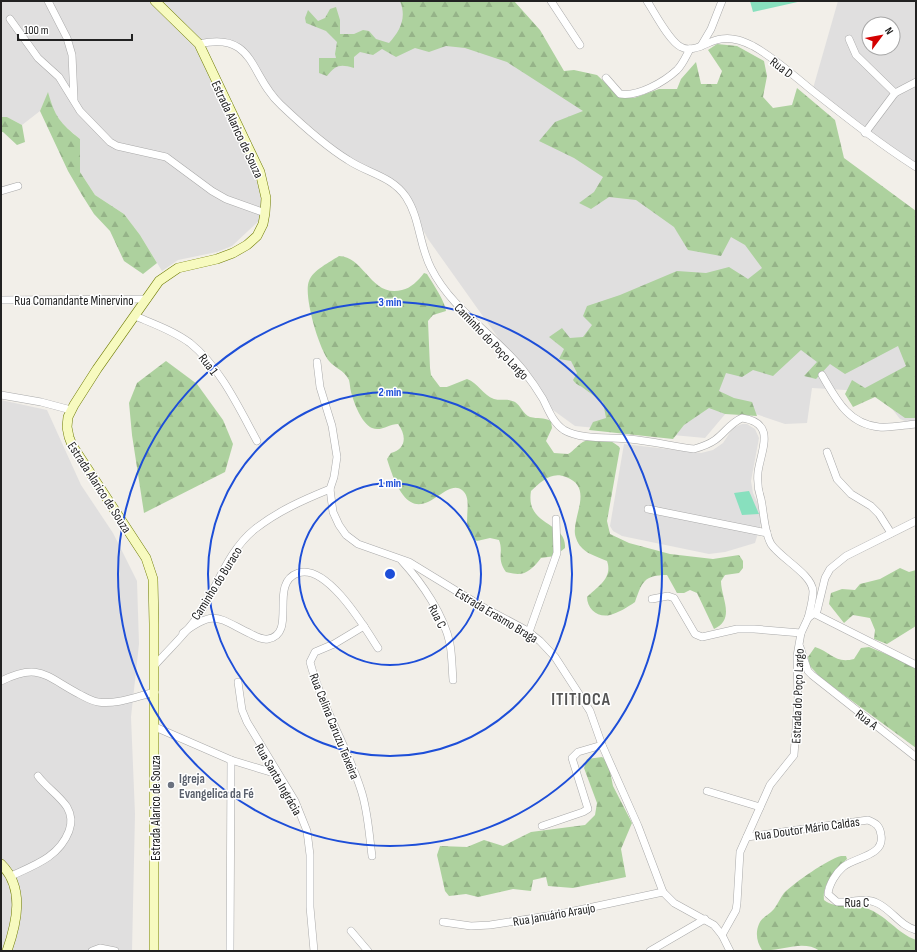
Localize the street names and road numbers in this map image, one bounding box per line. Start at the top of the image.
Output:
street label: Rua D [767,54,796,82]
street label: Estrada Alarico de Souza [208,78,267,181]
street label: Rua Comandante Minervino [14,293,134,309]
street label: Caminho do Poço Largo [451,300,532,383]
street label: Rua 1 [195,351,222,379]
street label: Estrada Alarico de Souza [64,439,135,536]
street label: Caminho do Buraco [188,544,246,623]
street label: Estrada Erasmo Braga [452,585,541,647]
street label: Rua C [424,602,450,631]
street label: Estrada do Poço Largo [788,648,808,744]
street label: Rua Celina Caruzu Teixeira [305,671,363,782]
street label: Rua A [852,706,881,734]
street label: Rua Santa Ingrácia [251,741,305,818]
street label: Estrada Alarico de Souza [148,755,164,861]
street label: Rua Doutor Mário Caldas [754,814,861,844]
street label: Rua C [845,895,869,911]
street label: Rua Januário Araujo [512,900,597,930]

